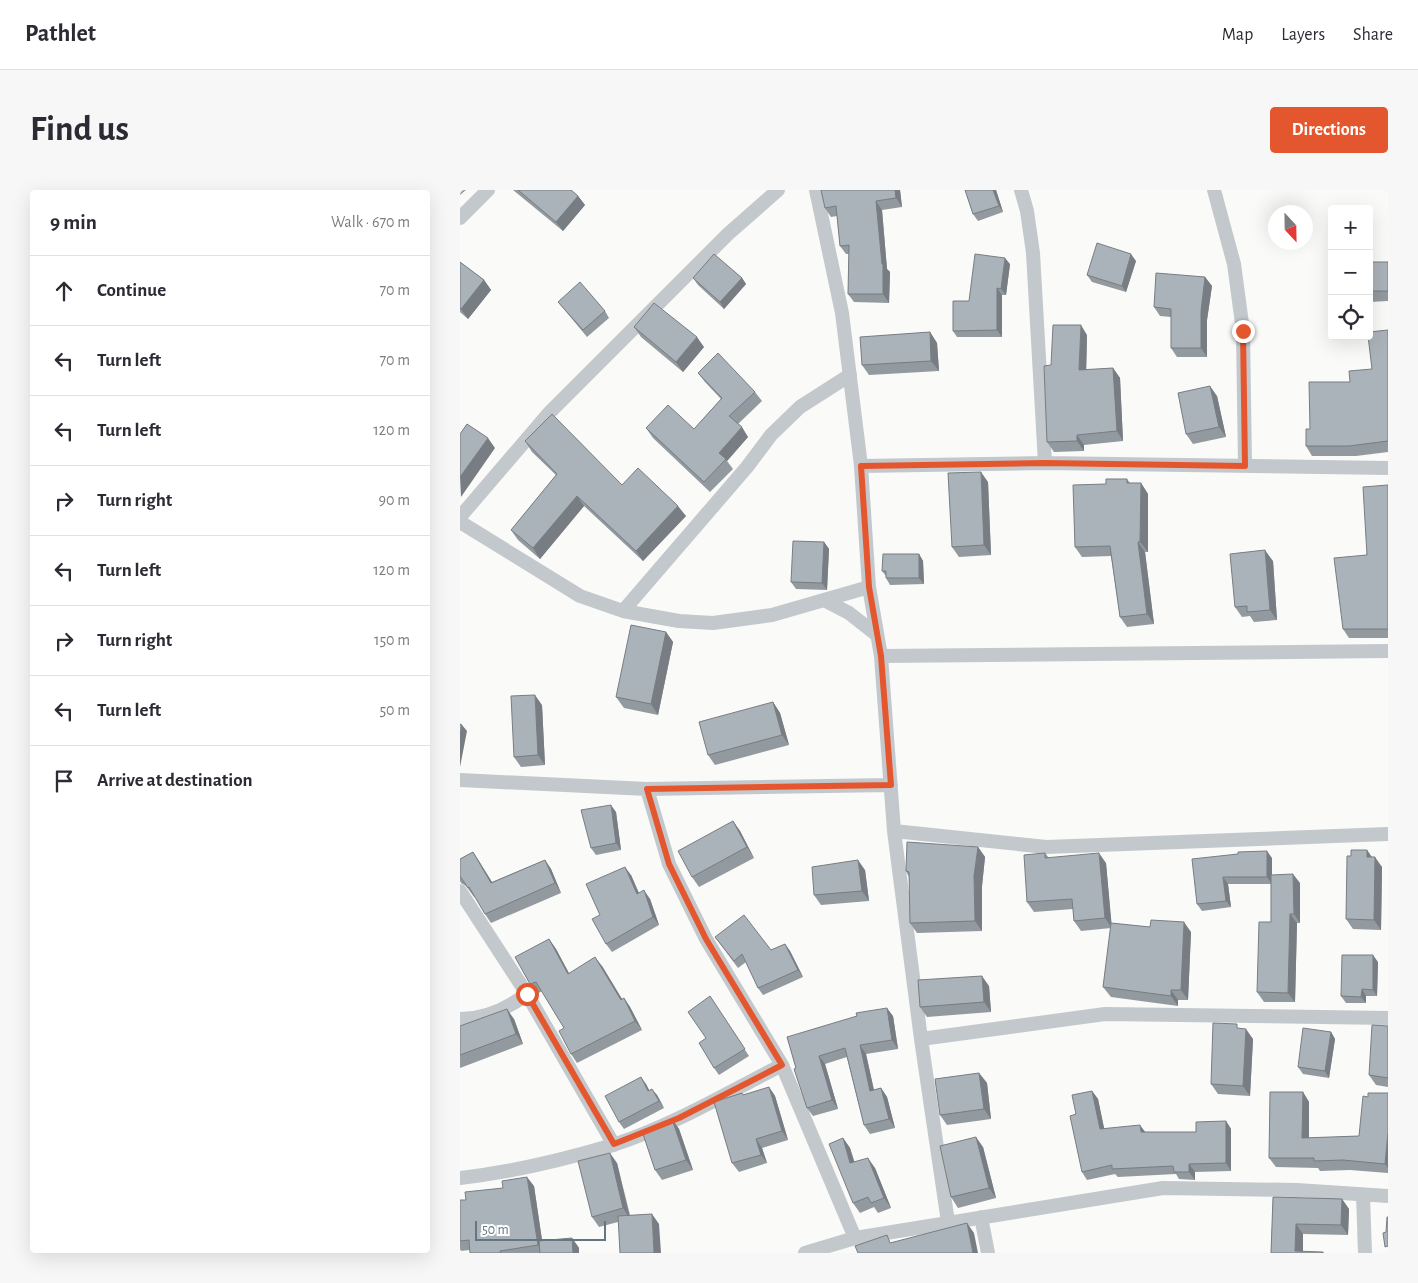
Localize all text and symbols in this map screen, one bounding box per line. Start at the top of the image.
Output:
text: Pathlet [25,22,96,46]
text: Map [1222,26,1253,44]
text: Layers [1281,26,1325,44]
text: Share [1353,26,1393,44]
button: Directions [1270,107,1388,153]
text: Find us [30,112,129,147]
north arrow [1268,205,1313,250]
map controls [1328,205,1373,340]
button: + [1328,205,1373,250]
text: 9 min [50,212,97,233]
text: Walk · 670 m [331,214,410,230]
button: − [1328,250,1373,295]
icon: ahead [50,277,78,305]
text: Continue [97,281,166,300]
text: 70 m [379,282,410,298]
button: locate [1328,295,1373,340]
route end [1232,320,1255,343]
icon: left [50,347,78,375]
text: Turn left [97,351,161,370]
text: 70 m [379,352,410,368]
icon: left [50,417,78,445]
text: Turn left [97,421,161,440]
text: 120 m [373,422,410,438]
icon: right [50,487,78,515]
text: Turn right [97,491,172,510]
text: 90 m [379,492,410,508]
icon: left [50,557,78,585]
text: Turn left [97,561,161,580]
text: 120 m [373,562,410,578]
icon: right [50,627,78,655]
text: Turn right [97,631,172,650]
text: 150 m [374,632,410,648]
icon: left [50,697,78,725]
text: Turn left [97,701,161,720]
text: 50 m [379,702,410,718]
icon: arrive [50,767,78,795]
text: Arrive at destination [97,771,253,790]
route start [516,983,539,1006]
scale bar [475,1218,606,1241]
text: 50 m [482,1223,509,1237]

